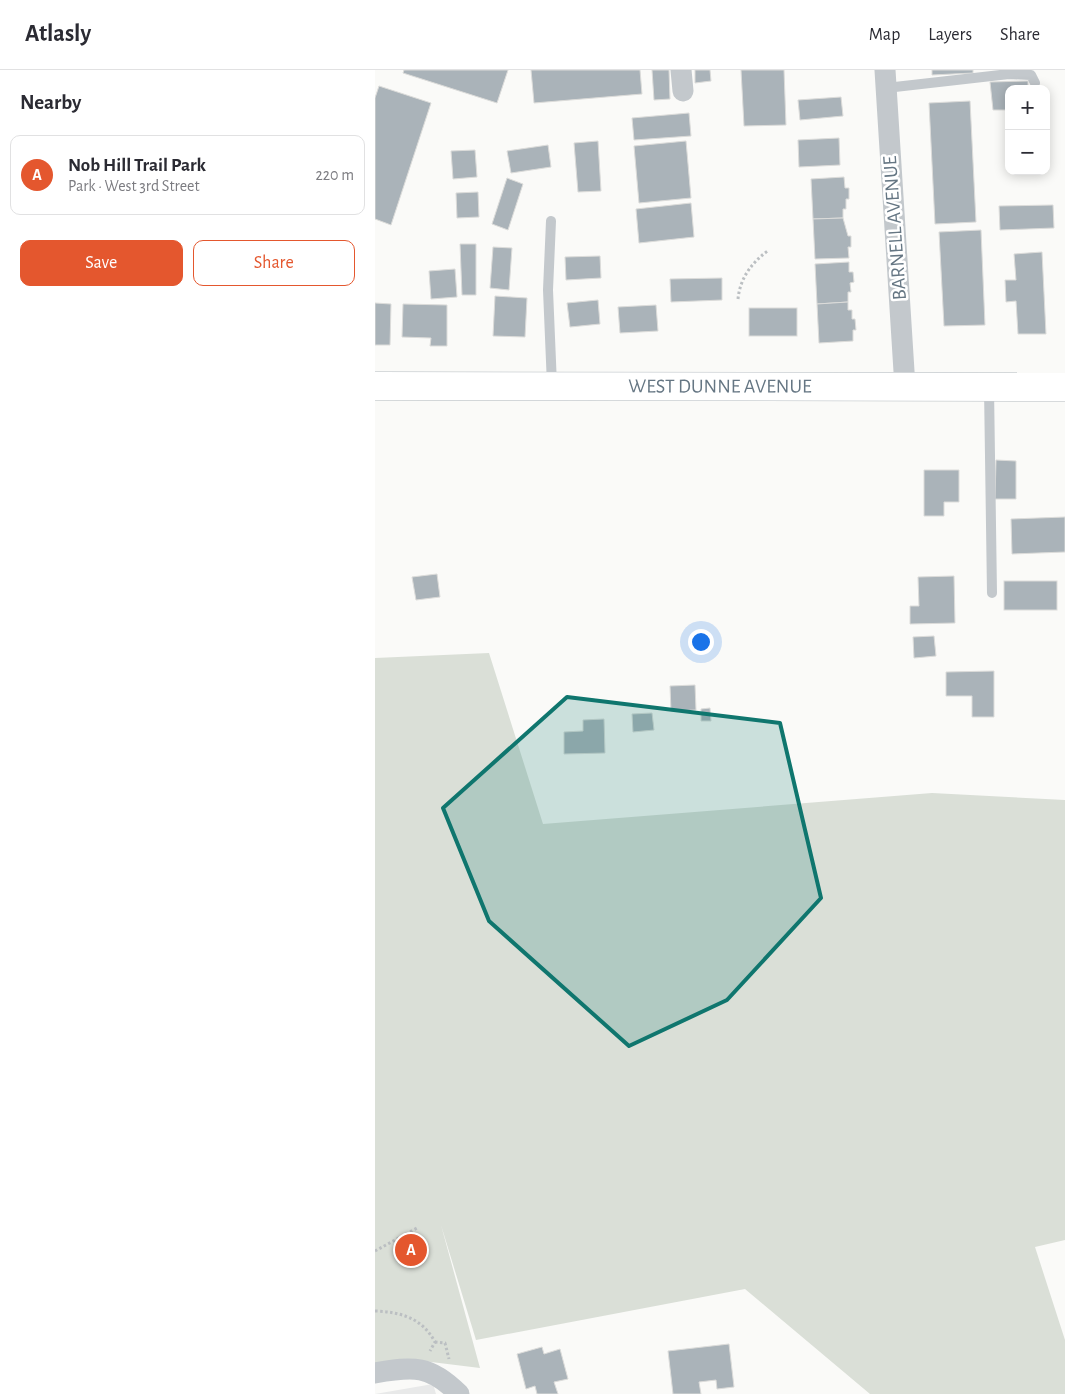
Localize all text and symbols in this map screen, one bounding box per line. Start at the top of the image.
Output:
text: Atlasly [25,22,91,46]
text: Map [869,26,900,44]
text: Layers [928,26,972,44]
text: Share [1000,26,1040,44]
map controls [1005,85,1050,175]
button: + [1005,85,1050,130]
text: Nearby [20,92,81,113]
button: − [1005,130,1050,175]
street label: BARNELL AVENUE [880,155,910,301]
text: Nob Hill Trail Park [68,156,206,175]
text: A [32,167,42,183]
text: 220 m [316,167,354,183]
text: Park · West 3rd Street [68,178,200,194]
button: Save [20,240,183,286]
button: Share [193,240,355,286]
street label: WEST DUNNE AVENUE [628,376,812,397]
your location [688,629,714,655]
pin: A [395,1231,427,1269]

